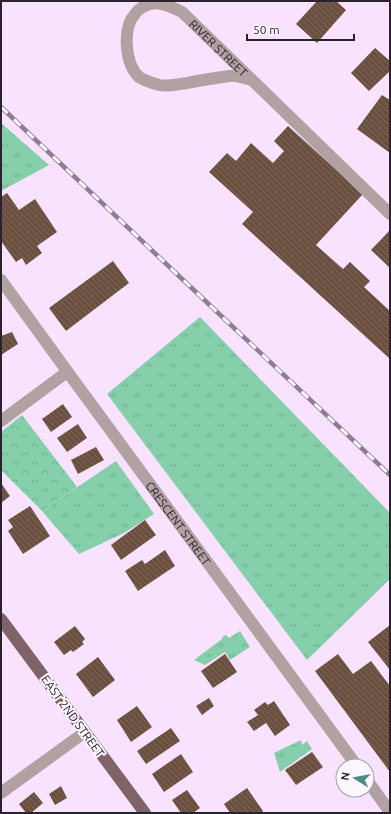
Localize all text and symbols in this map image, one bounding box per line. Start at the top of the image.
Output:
scale bar [247,16,354,42]
street label: RIVER STREET [187,17,251,79]
text: 50 m [253,23,280,36]
street label: CRESCENT STREET [144,479,214,568]
street label: EAST 2ND STREET [39,673,107,760]
north arrow [335,758,375,798]
text: N [339,771,352,781]

